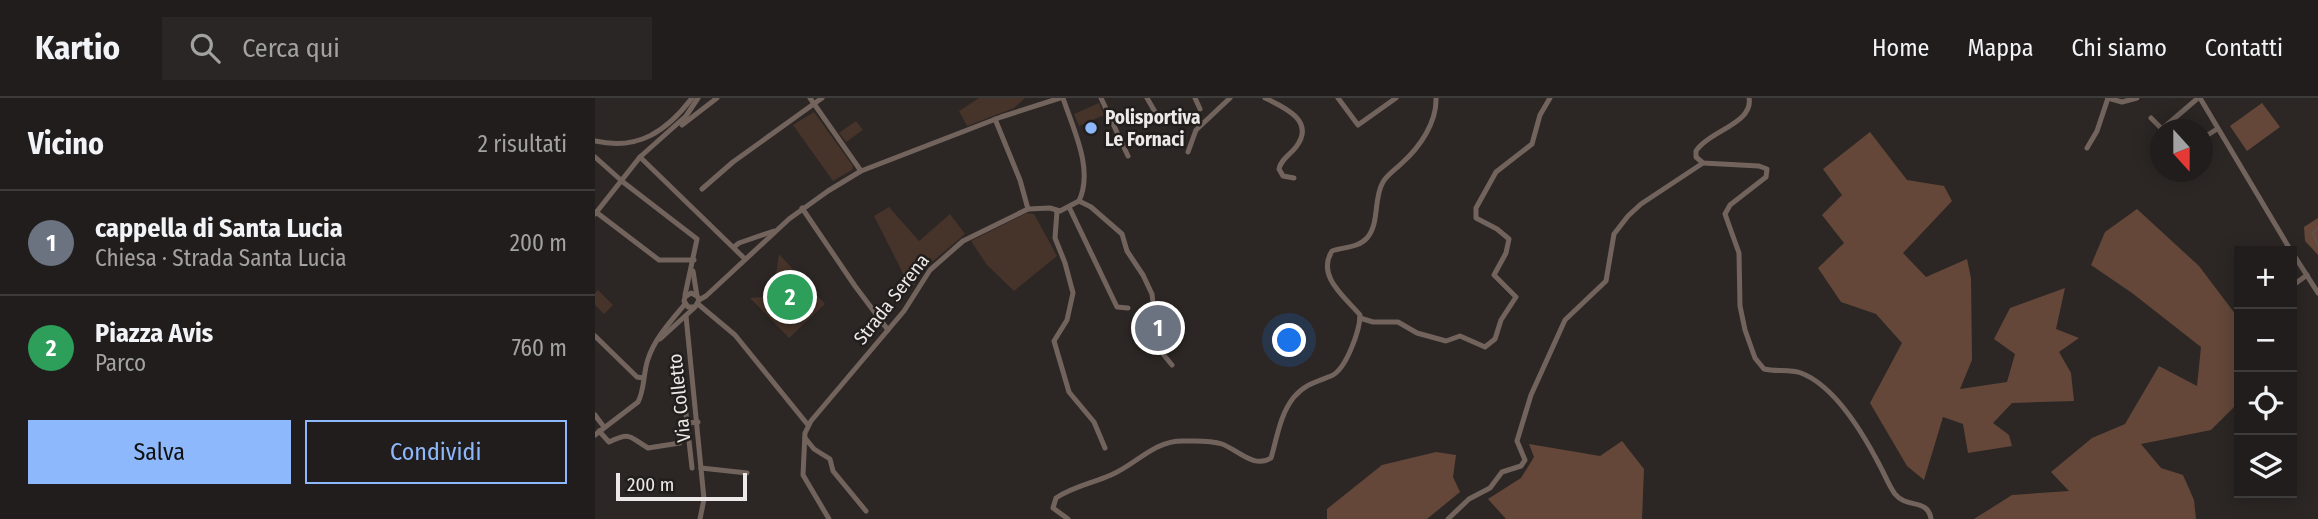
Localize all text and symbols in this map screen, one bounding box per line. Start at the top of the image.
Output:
search box [162,17,652,80]
text: Kartio [35,28,120,68]
icon: search [186,29,224,67]
text: Cerca qui [242,33,340,64]
text: Home [1872,34,1929,62]
text: Mappa [1967,34,2033,62]
text: Chi siamo [2071,34,2167,62]
text: Contatti [2205,34,2283,62]
place label: Polisportiva Le Fornaci [1105,106,1200,151]
north arrow [2150,119,2213,182]
marker: Polisportiva Le Fornaci [1083,120,1099,136]
text: Vicino [28,126,104,162]
text: 2 risultati [478,130,567,158]
text: cappella di Santa Lucia [95,213,343,244]
text: 1 [46,229,56,257]
text: 200 m [510,229,567,257]
text: Chiesa · Strada Santa Lucia [95,244,346,272]
map controls [2234,246,2297,498]
button: + [2234,246,2297,309]
street label: Strada Serena [849,249,934,349]
pin: 2 [767,271,813,323]
pin: 1 [1135,302,1181,354]
button: − [2234,309,2297,372]
text: Piazza Avis [95,318,213,349]
your location [1272,323,1306,357]
text: 2 [46,334,56,362]
text: 760 m [512,334,567,362]
text: Parco [95,349,146,377]
street label: Via Colletto [663,353,696,443]
button: locate [2234,372,2297,435]
button: Salva [28,420,291,484]
button: Condividi [305,420,567,484]
button: layers [2234,435,2297,498]
scale bar [616,470,747,502]
text: 200 m [627,473,674,496]

